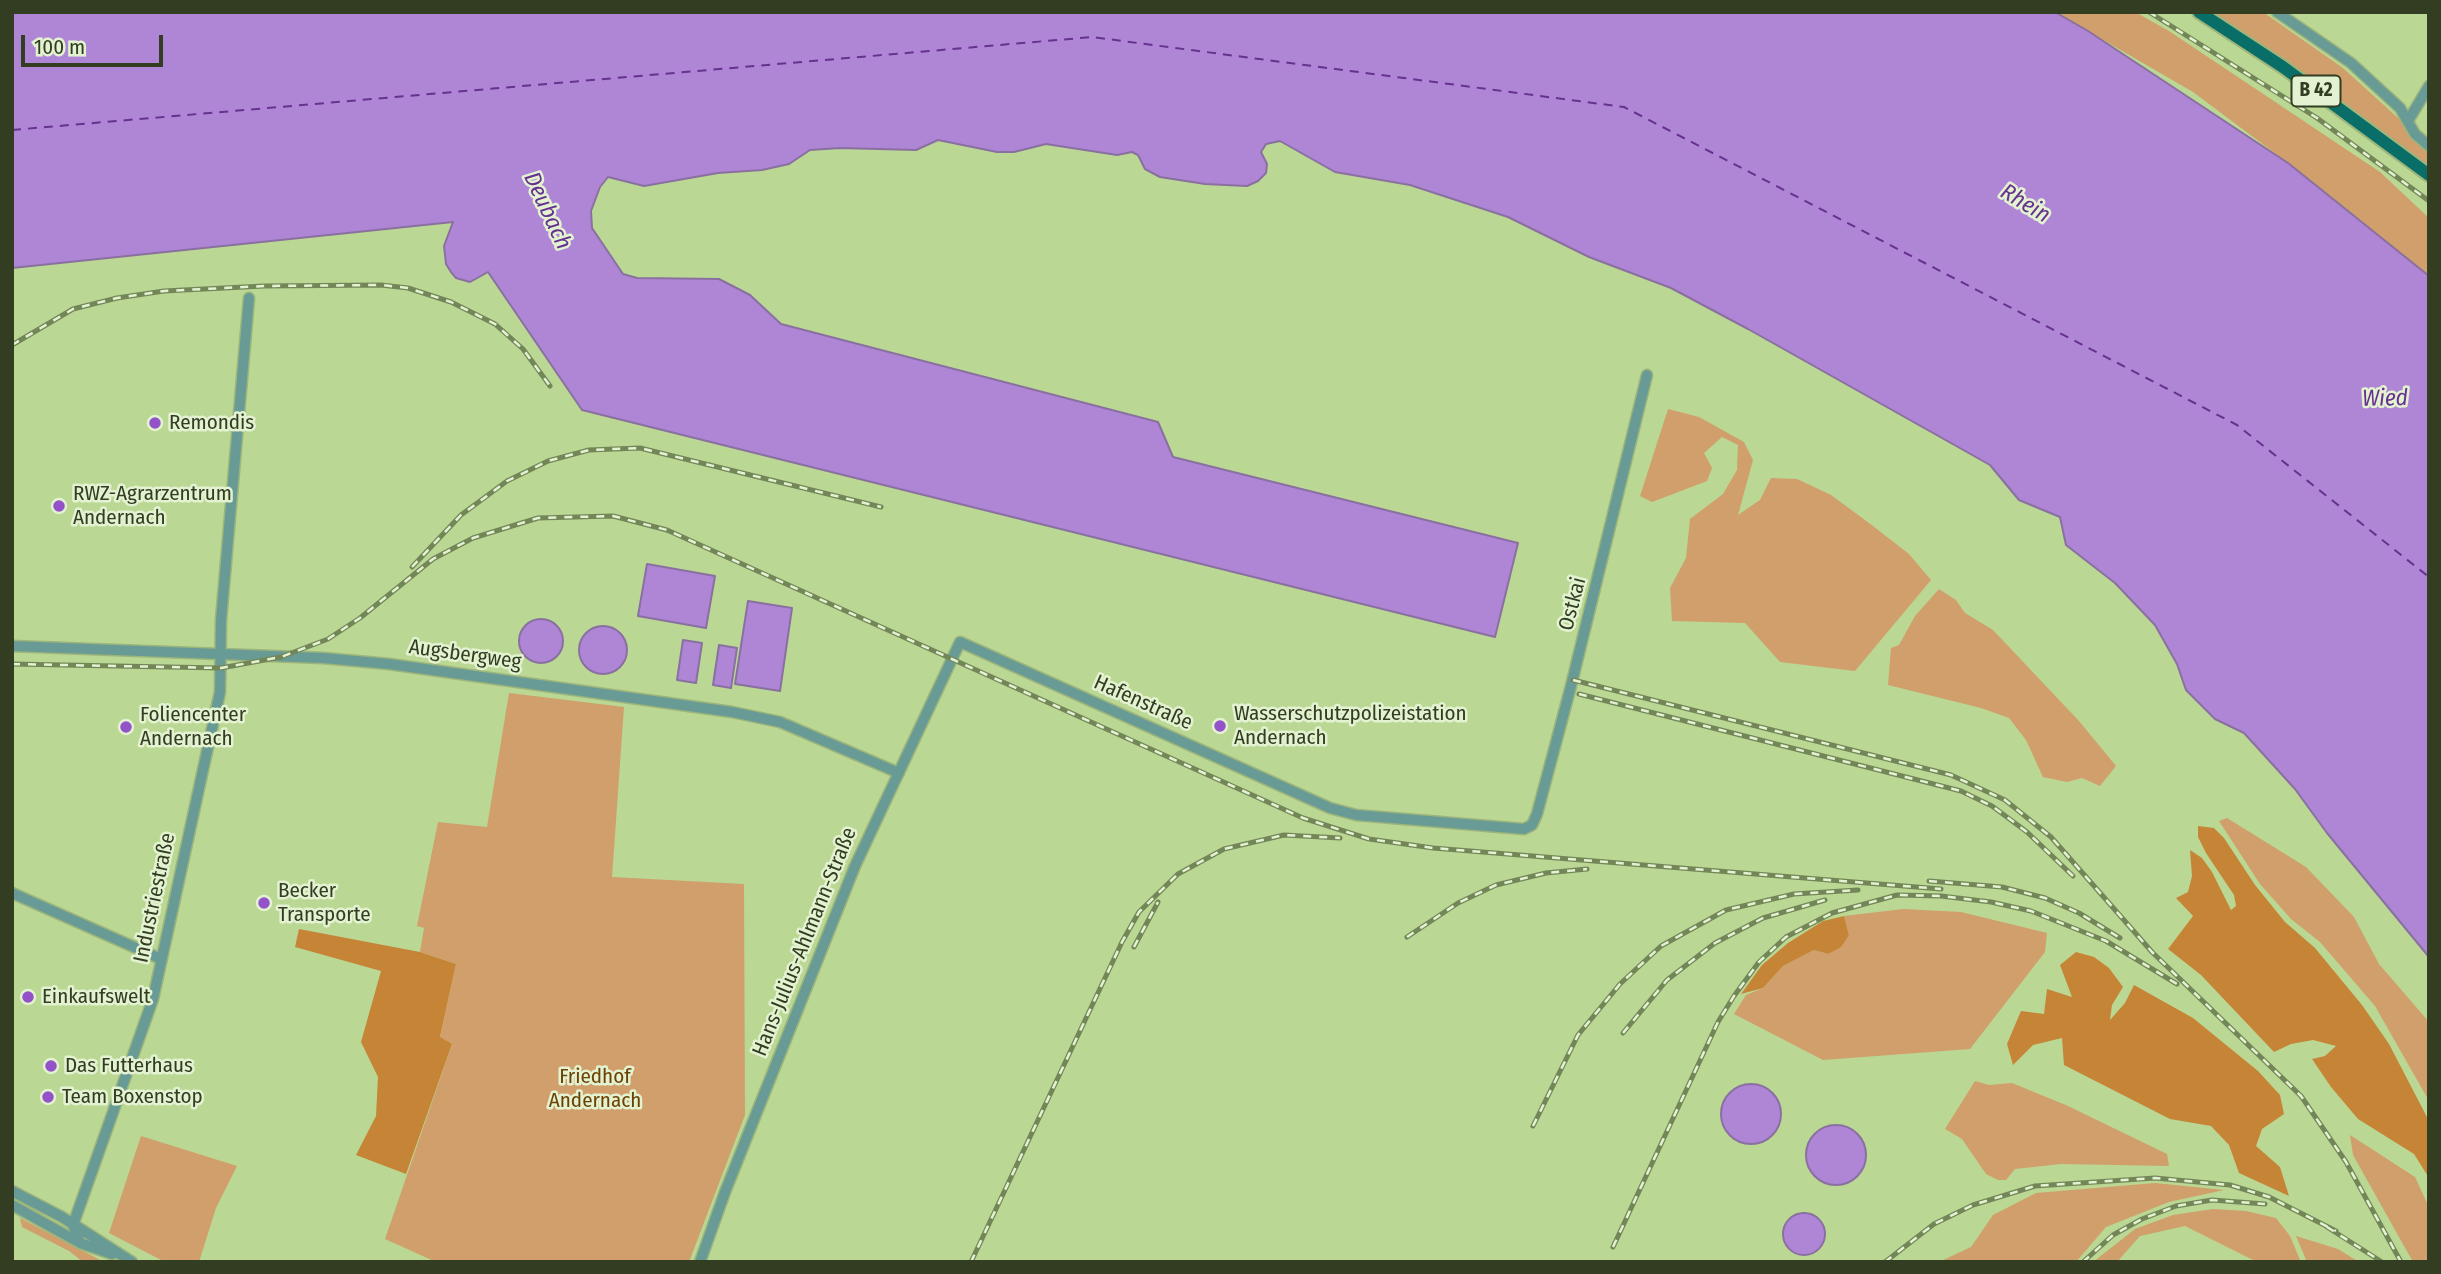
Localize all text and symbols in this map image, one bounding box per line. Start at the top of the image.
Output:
scale bar [24,21,166,65]
text: 100 m [34,34,85,60]
road number: B 42 [2292,76,2340,106]
water label: Deubach [517,168,577,254]
water label: Rhein [1995,178,2055,230]
water label: Wied [2362,385,2408,413]
place label: Remondis [169,410,254,436]
marker: Remondis [147,415,163,431]
place label: RWZ-Agrarzentrum Andernach [73,481,232,531]
marker: RWZ-Agrarzentrum Andernach [51,498,67,514]
street label: Ostkai [1554,575,1592,633]
street label: Augsbergweg [407,635,523,675]
street label: Hafenstraße [1090,670,1196,736]
place label: Wasserschutzpolizeistation Andernach [1234,701,1467,751]
place label: Foliencenter Andernach [140,702,246,752]
marker: Wasserschutzpolizeistation Andernach [1212,718,1228,734]
marker: Foliencenter Andernach [118,719,134,735]
street label: Hans-Julius-Ahlmann-Straße [748,824,862,1060]
street label: Industriestraße [129,831,181,965]
place label: Becker Transporte [278,878,371,928]
marker: Becker Transporte [256,895,272,911]
place label: Einkaufswelt [42,984,151,1010]
marker: Einkaufswelt [20,989,36,1005]
place label: Das Futterhaus [65,1053,193,1079]
marker: Das Futterhaus [43,1058,59,1074]
park label: Friedhof Andernach [549,1064,641,1114]
place label: Team Boxenstop [62,1084,203,1110]
marker: Team Boxenstop [40,1089,56,1105]

